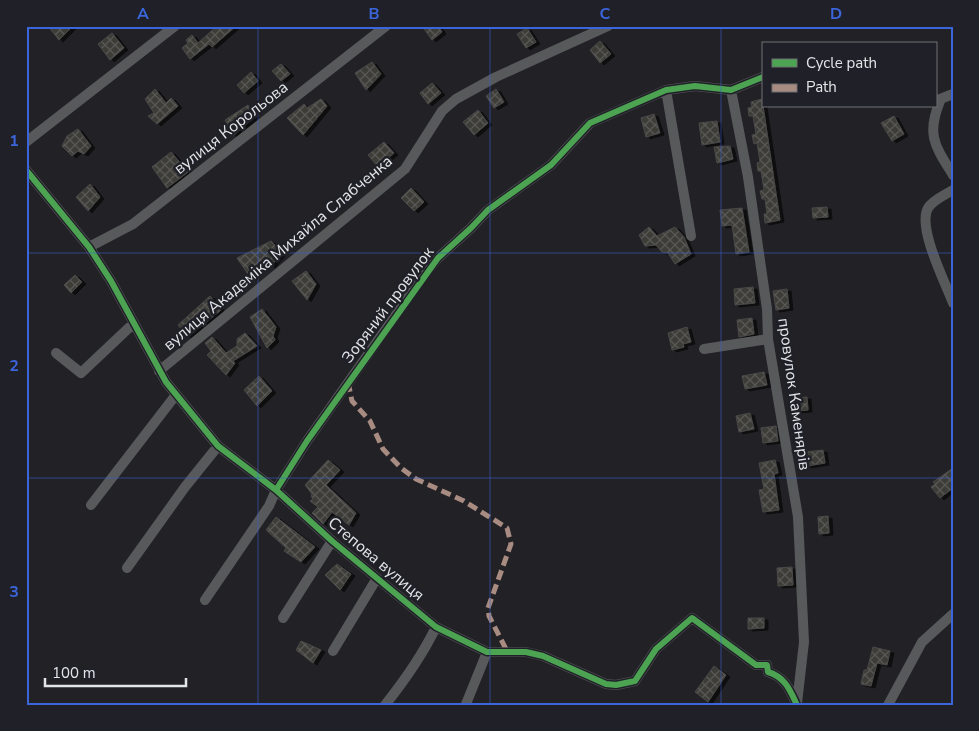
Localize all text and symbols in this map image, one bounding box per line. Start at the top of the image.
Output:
text: A [137,3,149,25]
text: B [368,3,380,25]
text: C [600,3,611,25]
text: D [830,3,842,25]
legend [762,42,936,108]
text: Cycle path [806,53,877,73]
street label: вулиця Корольова [169,76,293,180]
text: Path [806,77,837,97]
text: 1 [9,130,19,152]
street label: вулиця Академіка Михайла Слабченка [159,150,397,356]
street label: Зоряний провулок [337,242,440,368]
street label: провулок Каменярів [772,316,816,472]
text: 2 [9,355,19,377]
street label: Степова вулиця [323,512,429,606]
text: 3 [9,581,19,603]
scale bar [45,656,186,688]
text: 100 m [52,663,96,683]

